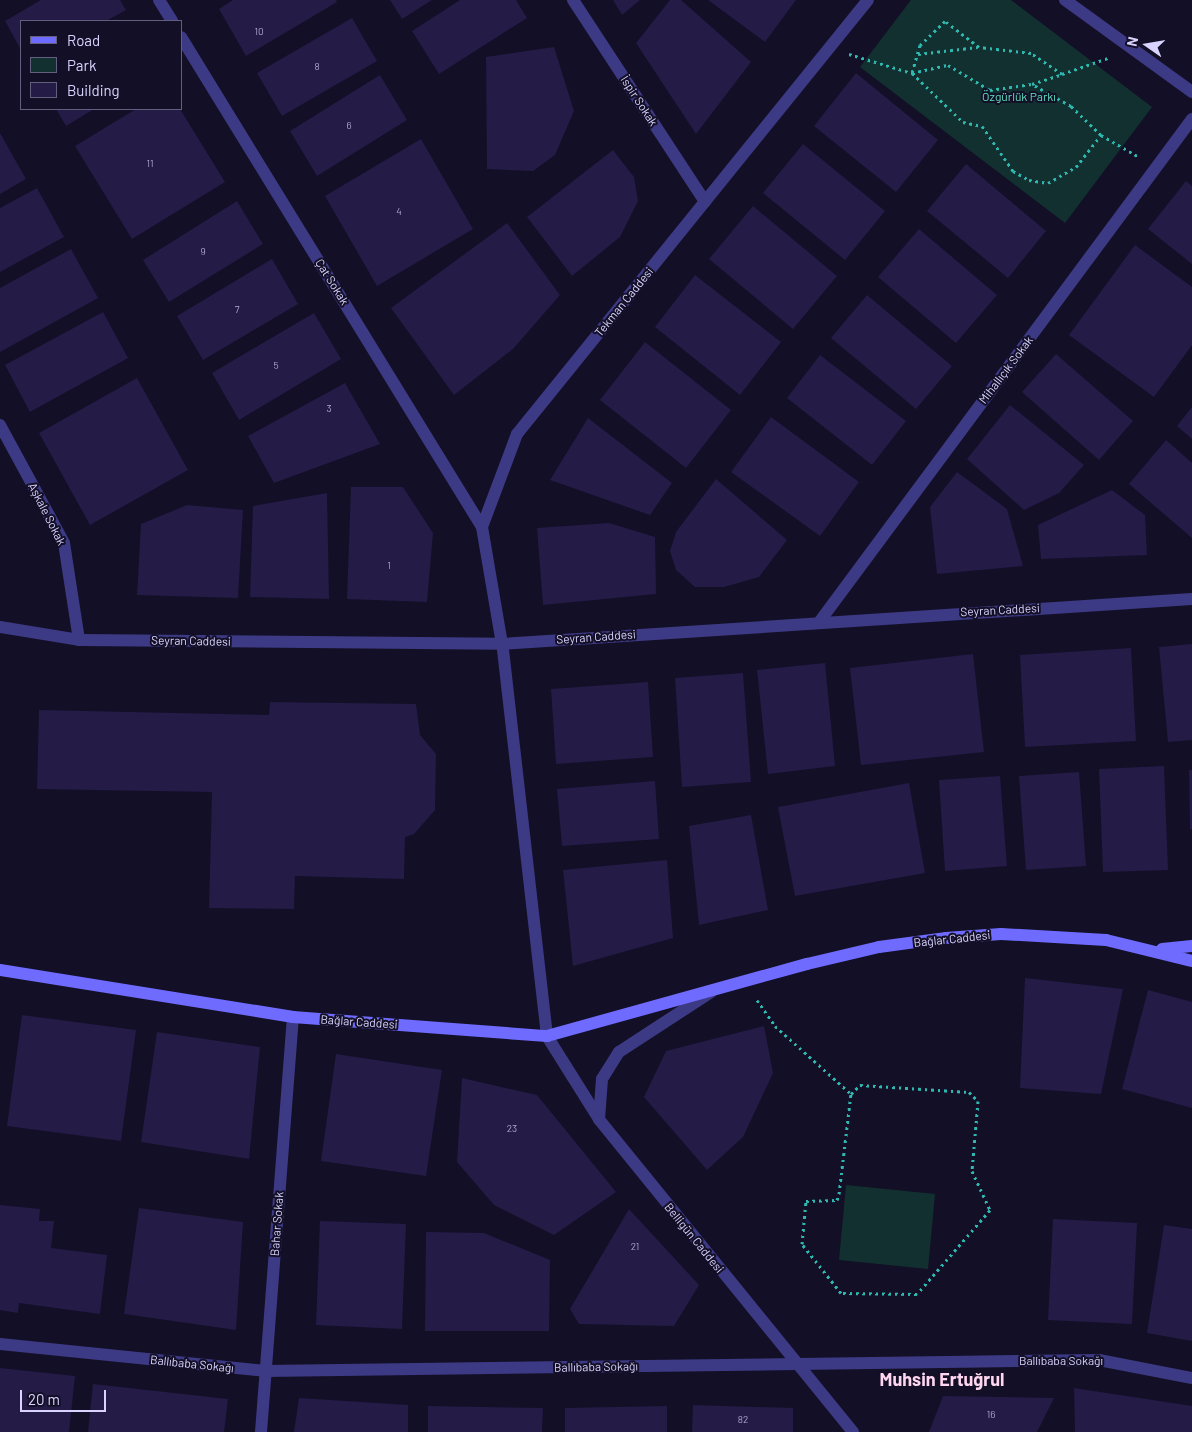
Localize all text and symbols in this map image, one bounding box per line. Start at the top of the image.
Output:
legend [20,20,182,110]
north arrow [1122,20,1172,70]
house number: 10 [254,26,264,38]
text: Road [67,31,100,49]
text: N [1123,35,1141,48]
text: Park [67,56,96,74]
house number: 8 [314,61,320,73]
street label: İspir Sokak [617,73,661,129]
text: Building [67,81,120,99]
park label: Özgürlük Parkı [982,90,1056,104]
house number: 6 [346,120,352,132]
house number: 11 [146,158,154,170]
house number: 4 [396,206,402,218]
house number: 9 [200,246,206,258]
street label: Çat Sokak [312,256,352,308]
street label: Tekman Caddesi [592,264,656,340]
house number: 7 [235,304,239,316]
street label: Mihallıçık Sokak [976,333,1036,407]
house number: 5 [273,360,279,372]
house number: 3 [326,403,332,415]
street label: Aşkale Sokak [25,480,69,548]
house number: 1 [387,560,391,572]
street label: Seyran Caddesi [960,601,1040,619]
street label: Seyran Caddesi [556,627,636,647]
street label: Seyran Caddesi [151,633,231,649]
street label: Bağlar Caddesi [913,928,991,950]
street label: Bağlar Caddesi [320,1012,398,1032]
house number: 23 [507,1123,517,1135]
street label: Bahar Sokak [268,1191,286,1257]
street label: Belligün Caddesi [661,1200,727,1276]
house number: 21 [631,1241,639,1253]
street label: Ballıbaba Sokağı [149,1352,235,1376]
street label: Ballıbaba Sokağı [1019,1354,1103,1368]
street label: Ballıbaba Sokağı [554,1359,638,1375]
district label: Muhsin Ertuğrul [880,1368,1004,1390]
scale bar [22,1380,109,1412]
text: 20 m [28,1390,60,1408]
house number: 16 [987,1409,995,1421]
house number: 82 [738,1414,748,1426]

